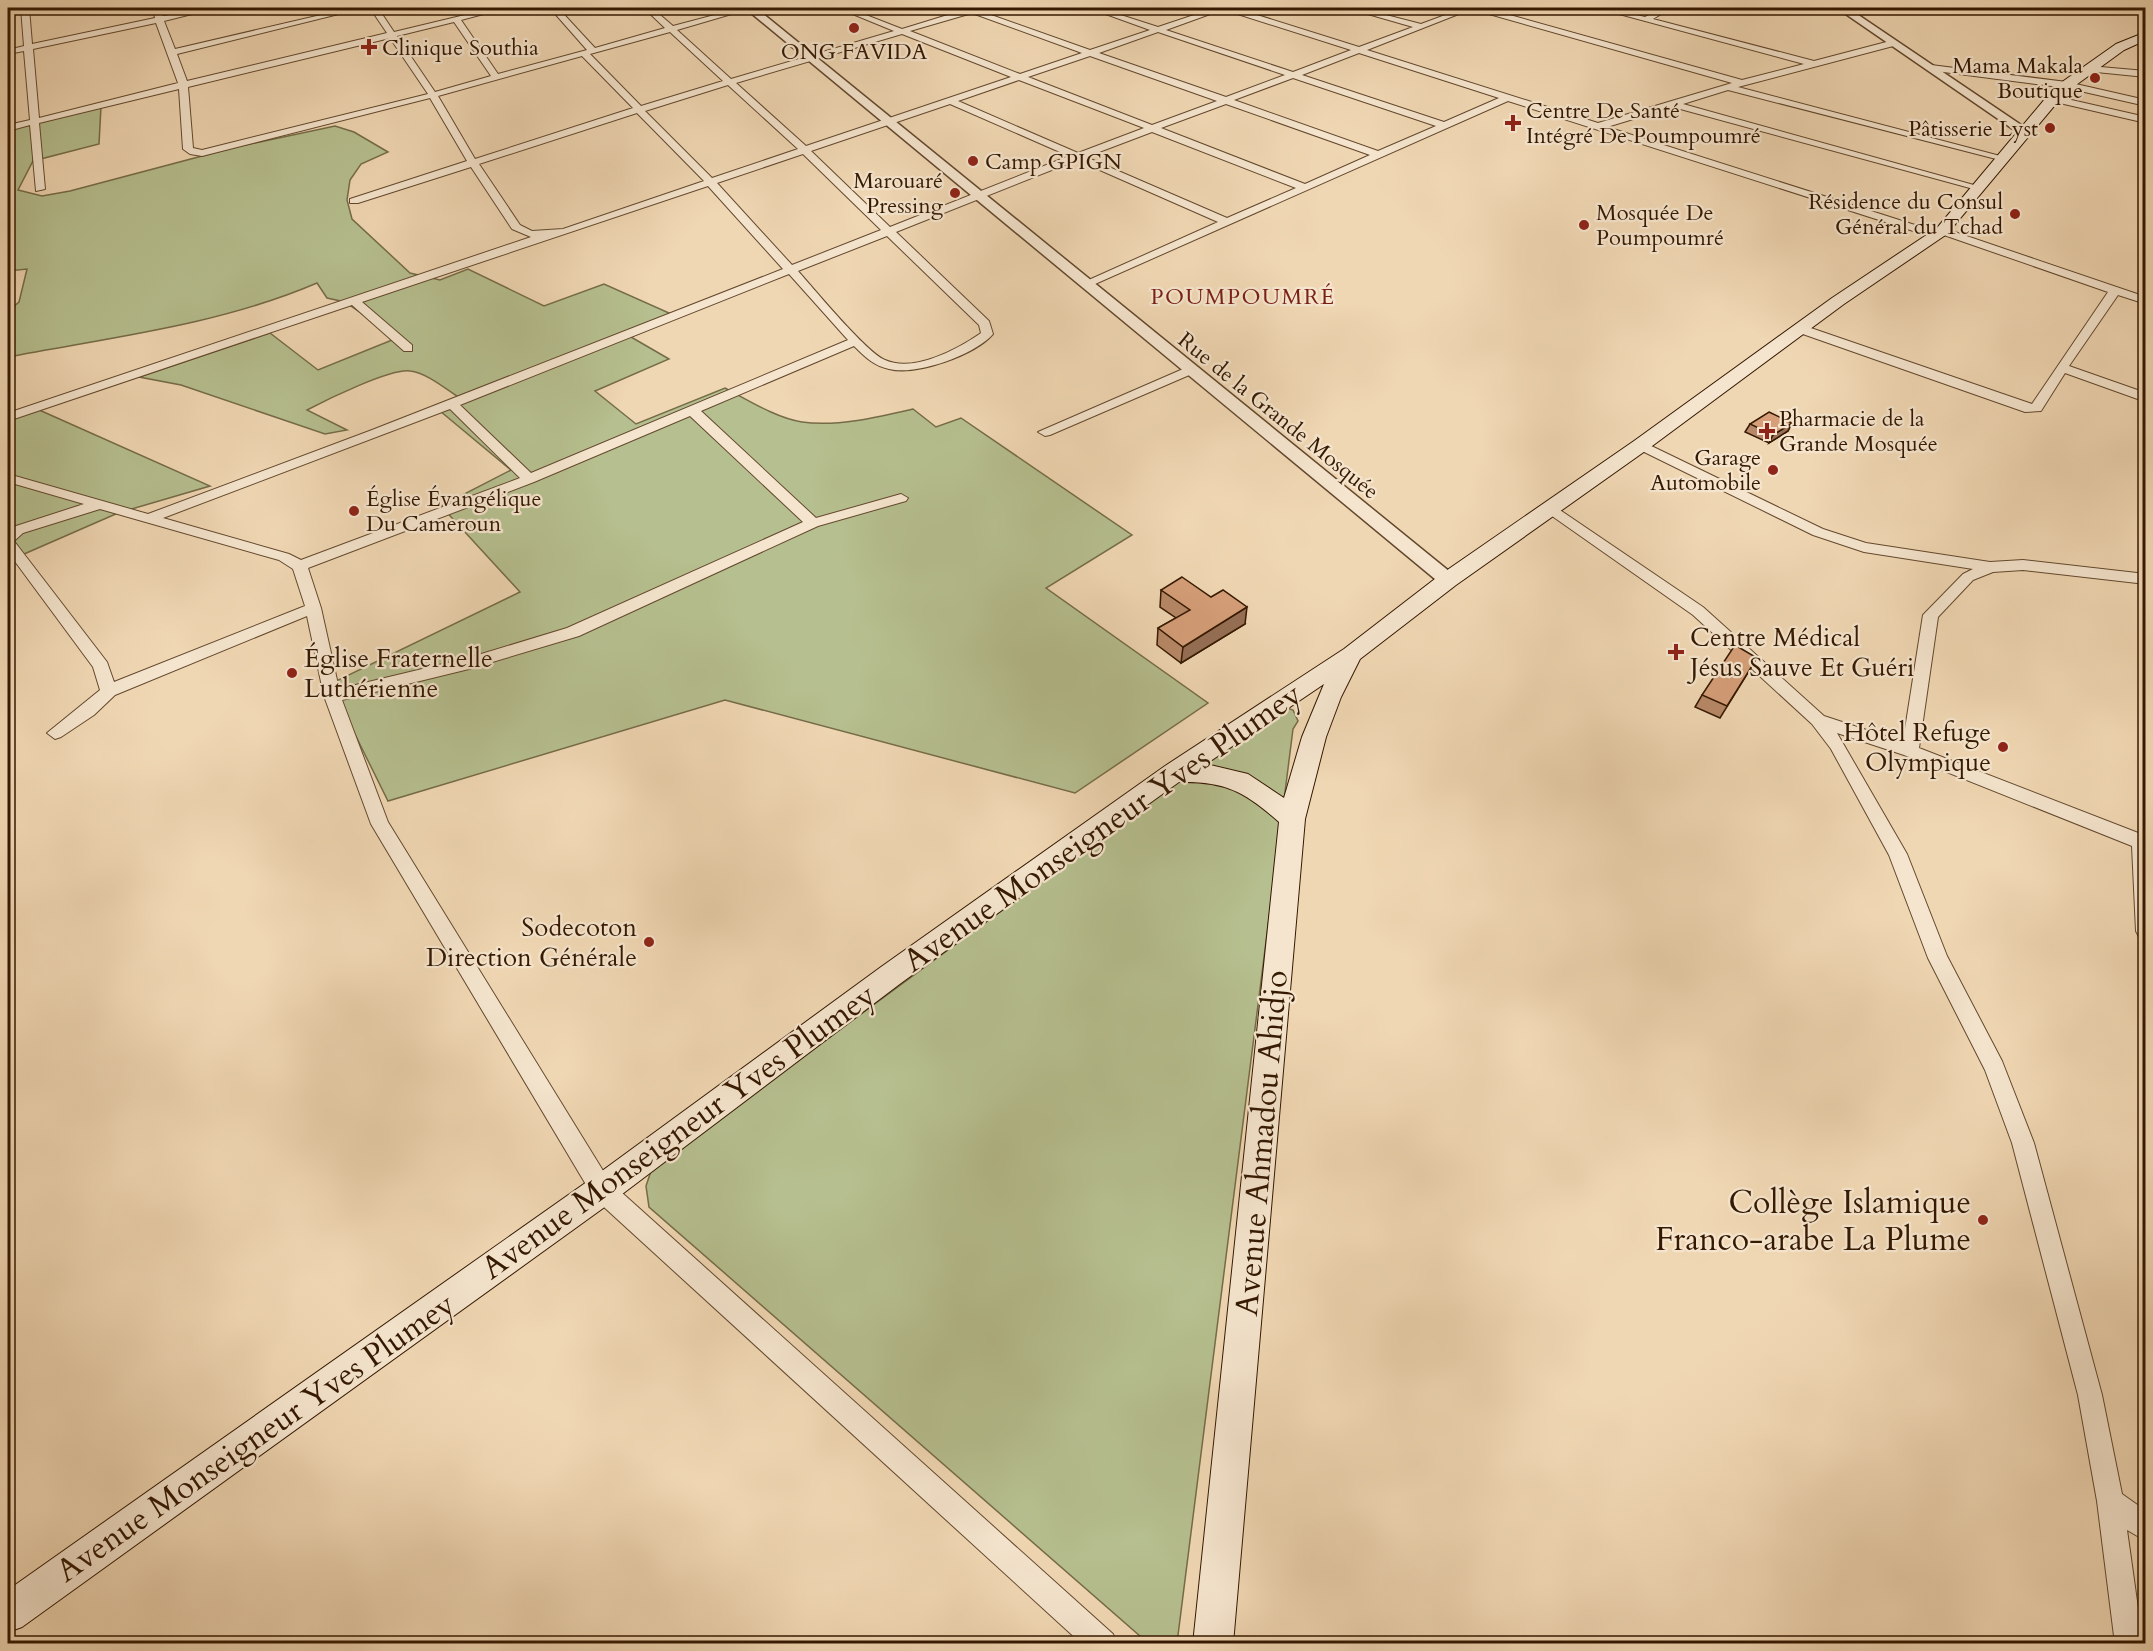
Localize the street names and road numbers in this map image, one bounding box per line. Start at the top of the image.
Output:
street label: Rue de la Grande Mosquée [1172,325,1385,506]
street label: Avenue Monseigneur Yves Plumey [894,673,1311,983]
street label: Avenue Ahmadou Ahidjo [1225,968,1299,1318]
street label: Avenue Monseigneur Yves Plumey [472,974,885,1290]
street label: Avenue Monseigneur Yves Plumey [47,1283,464,1593]

